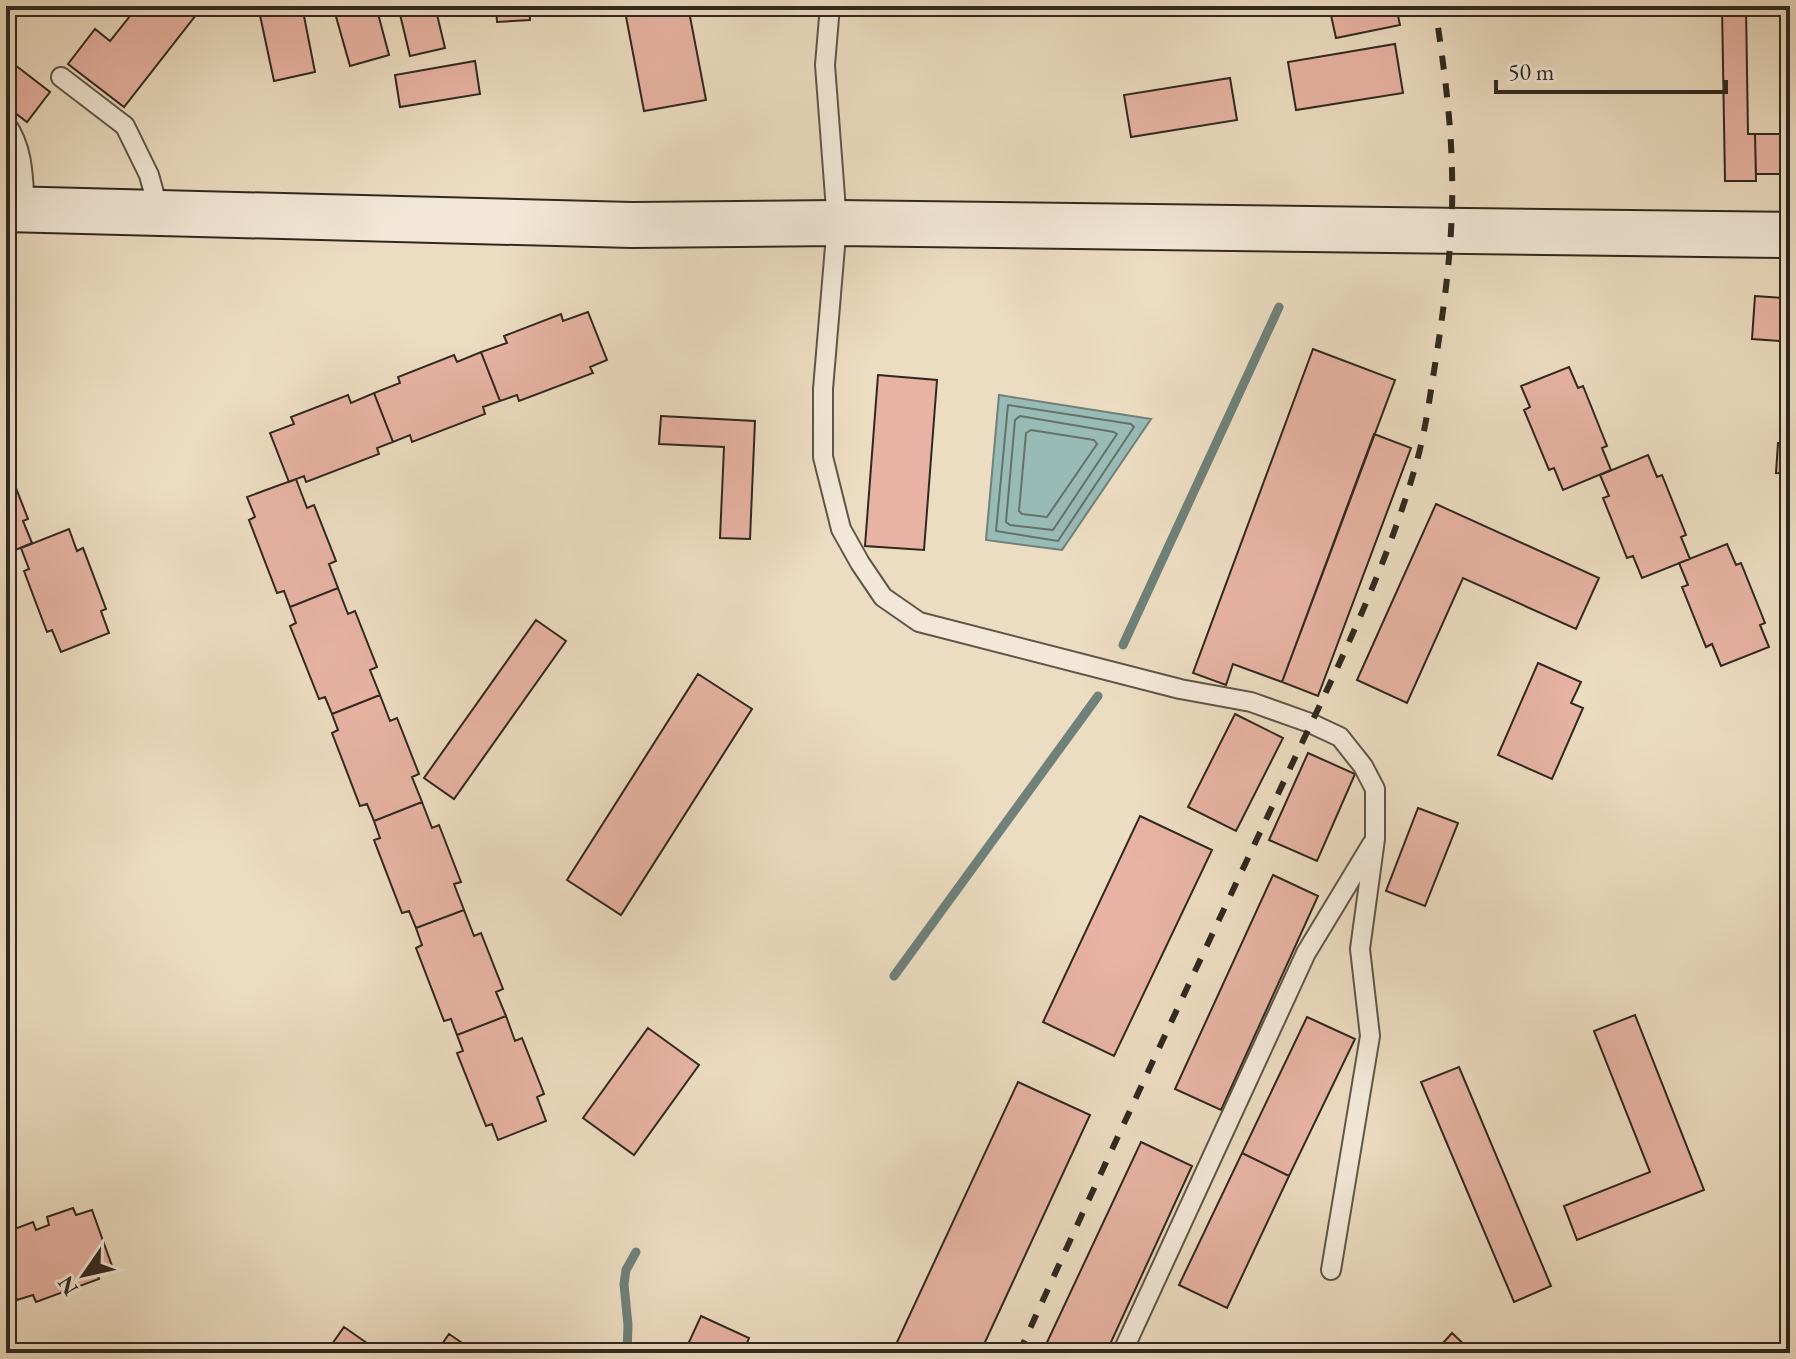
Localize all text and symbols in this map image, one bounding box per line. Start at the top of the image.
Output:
scale bar [1496,44,1726,94]
text: 50 m [1508,56,1555,87]
north arrow [44,1235,124,1315]
text: N [51,1270,85,1301]

